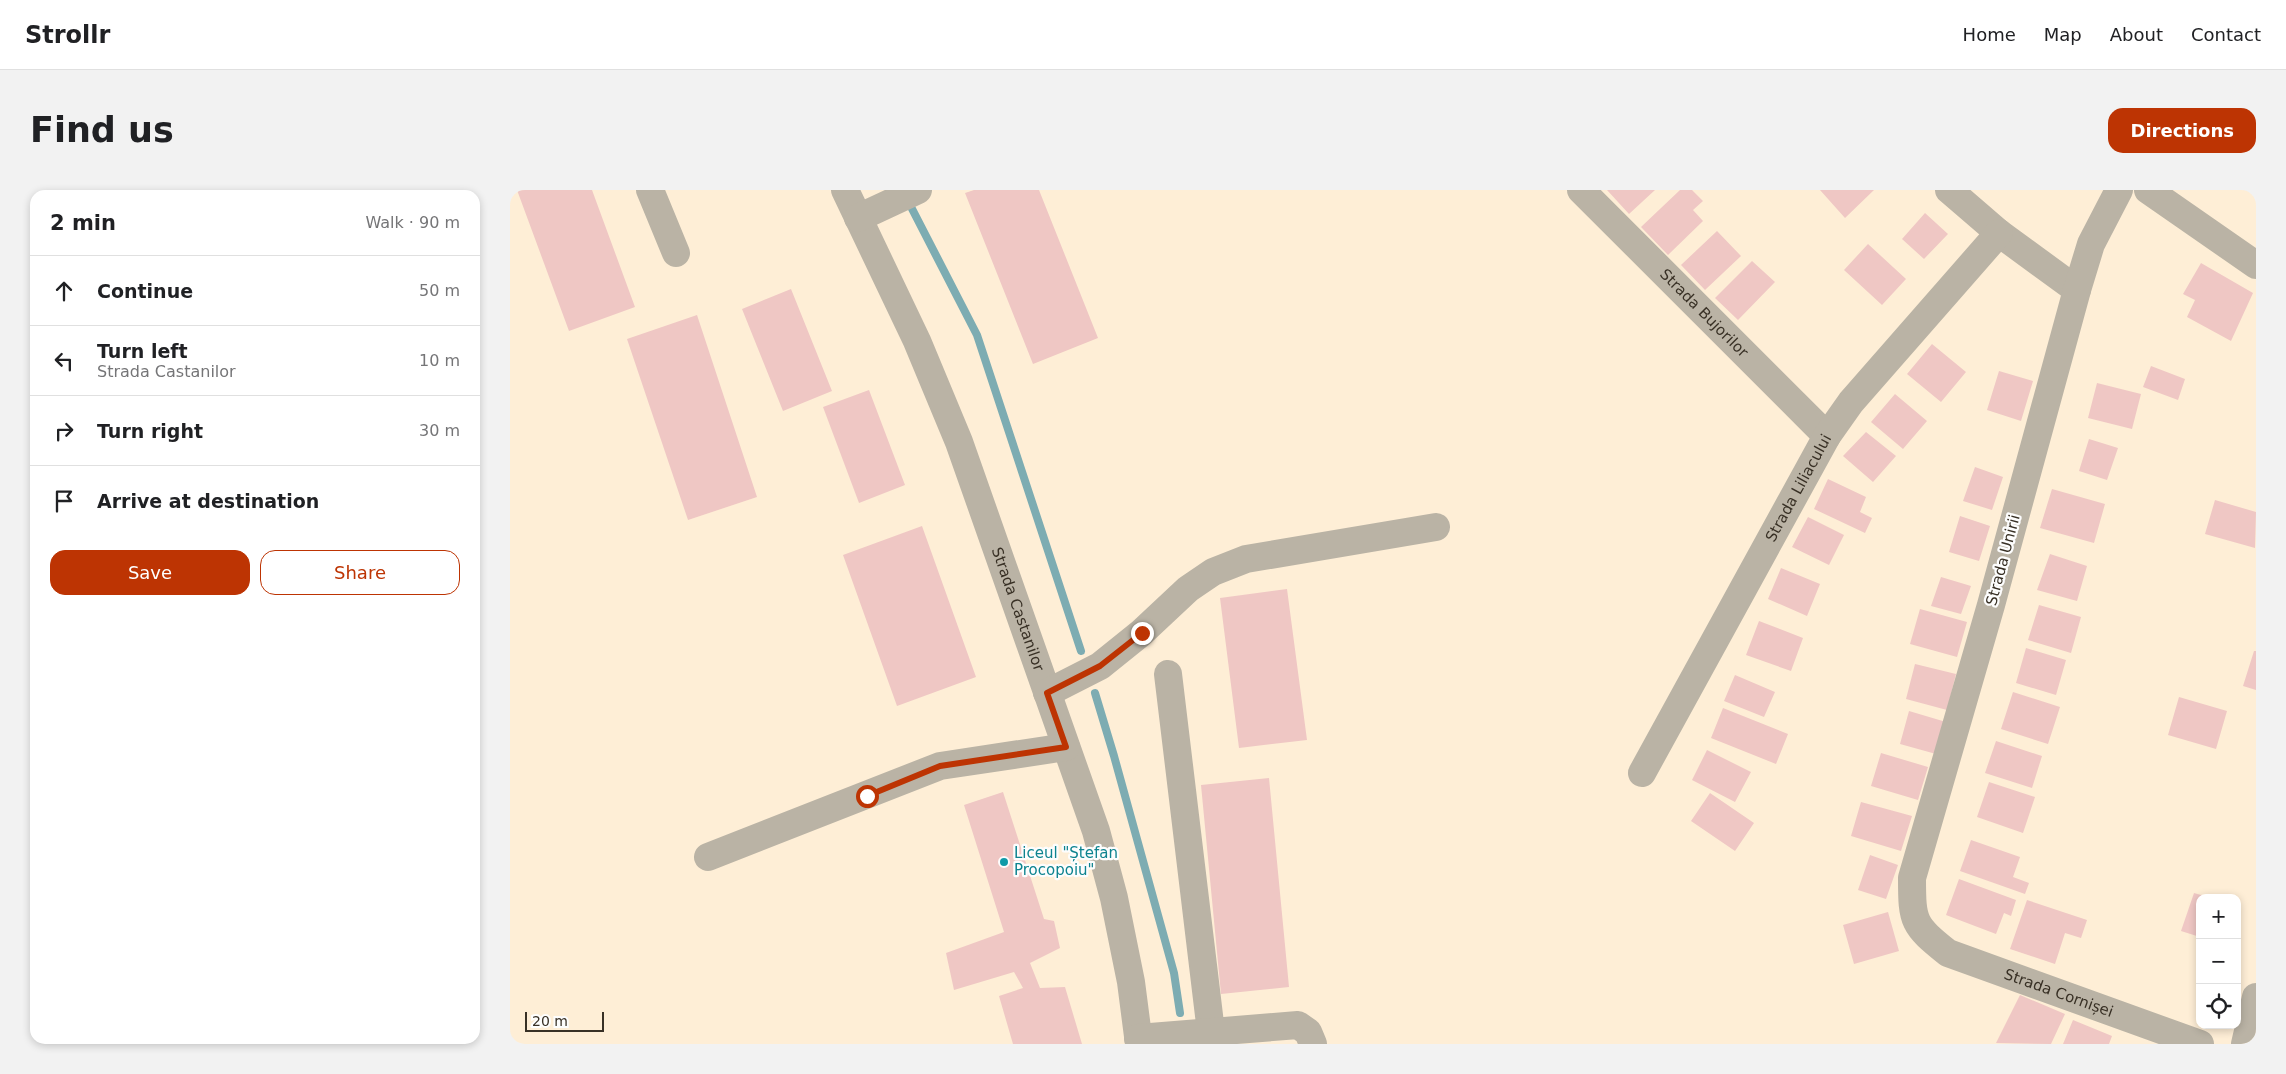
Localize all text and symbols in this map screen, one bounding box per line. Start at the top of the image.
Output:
text: Strollr [25,21,110,49]
text: Home [1963,24,2016,45]
text: Map [2044,24,2082,45]
text: About [2110,24,2163,45]
text: Contact [2191,24,2261,45]
button: Directions [2108,108,2256,153]
text: Find us [30,110,174,150]
text: 2 min [50,211,116,235]
text: Walk · 90 m [365,213,460,232]
street label: Strada Bujorilor [1656,265,1752,361]
icon: ahead [50,277,78,305]
text: Continue [97,280,193,302]
text: 50 m [419,281,460,300]
text: Turn left [97,340,188,362]
icon: left [50,347,78,375]
text: 10 m [419,351,460,370]
text: Strada Castanilor [97,362,236,381]
icon: right [50,417,78,445]
text: Turn right [97,420,203,442]
text: 30 m [419,421,460,440]
street label: Strada Liliacului [1762,431,1835,545]
icon: arrive [50,487,78,515]
text: Arrive at destination [97,490,319,512]
street label: Strada Unirii [1982,513,2024,607]
street label: Strada Castanilor [988,545,1048,674]
button: Save [50,550,250,595]
button: Share [260,550,460,595]
route end [1131,622,1154,645]
route start [856,785,879,808]
place label: Liceul "Ștefan Procopoiu" [1014,844,1118,879]
marker: Liceul "Ștefan Procopoiu" [998,856,1010,868]
map controls [2196,894,2241,1029]
button: + [2196,894,2241,939]
button: − [2196,939,2241,984]
street label: Strada Cornișei [2002,965,2116,1021]
button: locate [2196,984,2241,1029]
scale bar [525,1009,604,1032]
text: 20 m [532,1013,568,1029]

